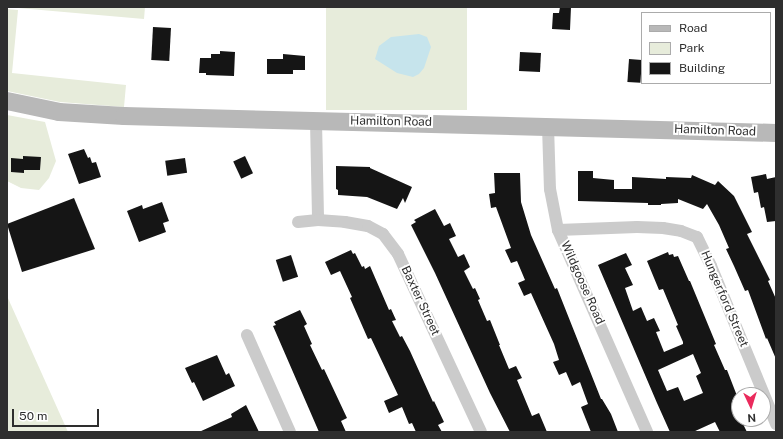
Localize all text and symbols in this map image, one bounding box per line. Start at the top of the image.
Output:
legend [641,12,771,84]
text: Road [679,21,707,35]
text: Park [679,41,705,55]
text: Building [679,61,725,75]
street label: Hamilton Road [350,114,432,130]
street label: Hamilton Road [674,122,756,140]
street label: Wildgoose Road [557,239,607,327]
street label: Hungerford Street [697,249,751,349]
street label: Baxter Street [398,264,442,338]
north arrow [731,387,771,427]
scale bar [14,401,101,427]
text: 50 m [19,409,47,423]
text: N [747,412,756,424]

